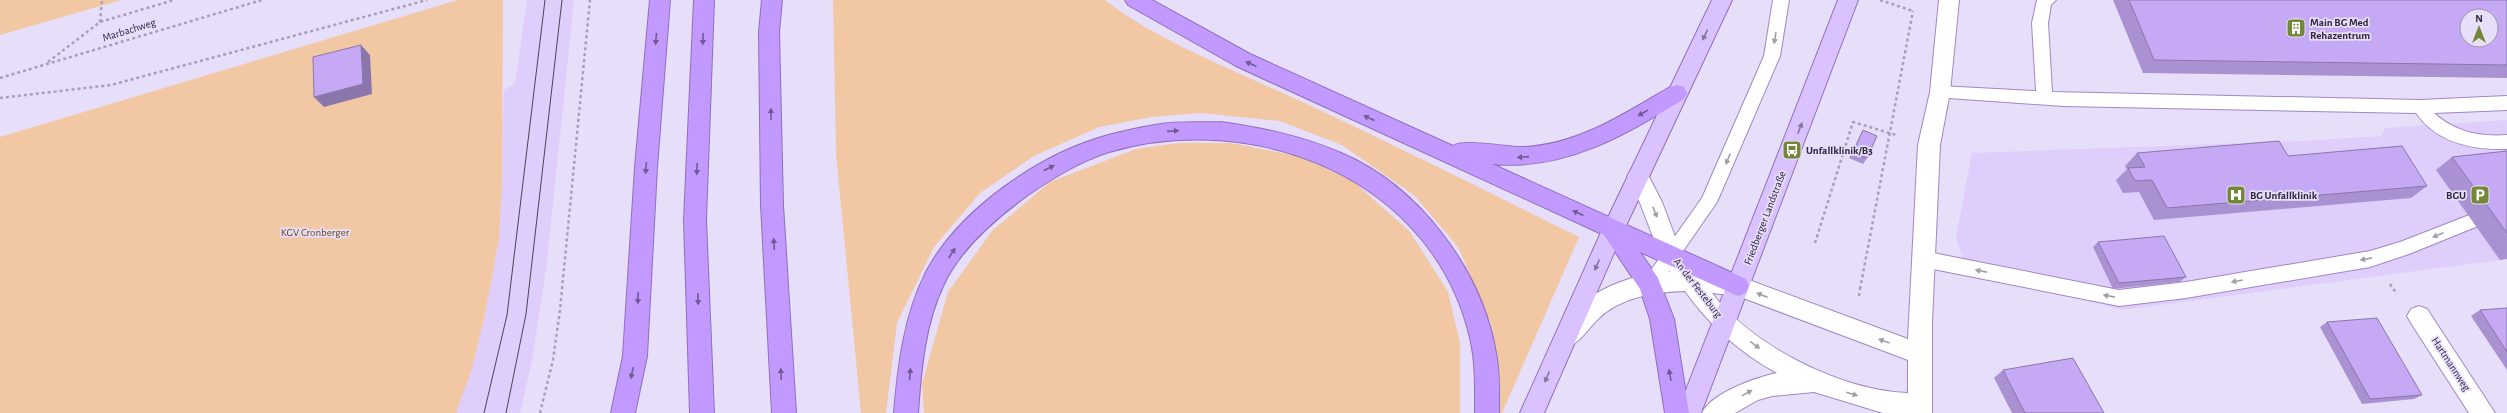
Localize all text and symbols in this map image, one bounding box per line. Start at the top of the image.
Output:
north arrow [2459,8,2499,48]
text: N [2475,13,2483,24]
street label: Marbachweg [101,16,158,43]
building icon: Main BG Med Rehazentrum [2285,17,2307,39]
place label: Main BG Med Rehazentrum [2310,17,2370,41]
one-way arrow [1702,29,1708,41]
one-way arrow [1771,32,1777,45]
one-way arrow [653,33,660,45]
one-way arrow [699,33,706,45]
one-way arrow [1245,61,1256,67]
one-way arrow [767,108,774,120]
one-way arrow [1637,110,1649,117]
one-way arrow [1363,115,1375,121]
one-way arrow [1797,122,1803,134]
one-way arrow [1167,128,1179,135]
bus stop icon: Unfallklinik/B3 [1781,139,1803,161]
place label: Unfallklinik/B3 [1806,145,1873,156]
one-way arrow [1517,153,1529,160]
one-way arrow [1724,154,1730,166]
one-way arrow [642,162,649,174]
one-way arrow [694,163,701,175]
one-way arrow [1043,165,1055,171]
street label: Friedberger Landstraße [1742,170,1788,266]
hospital icon: BG Unfallklinik [2225,184,2247,206]
parking icon: BGU [2469,184,2491,206]
place label: BG Unfallklinik [2250,190,2318,201]
place label: BGU [2446,190,2466,201]
one-way arrow [1653,207,1659,219]
one-way arrow [1572,210,1583,216]
park label: KGV Cronberger [281,227,350,238]
one-way arrow [2431,232,2443,238]
one-way arrow [771,238,778,250]
one-way arrow [948,247,955,259]
street label: An der Festeburg [1672,256,1725,320]
one-way arrow [2360,257,2372,263]
one-way arrow [1594,260,1600,271]
one-way arrow [1975,268,1988,274]
one-way arrow [2231,278,2244,284]
one-way arrow [635,292,642,304]
one-way arrow [1755,292,1767,298]
one-way arrow [695,293,701,306]
one-way arrow [2103,293,2115,299]
street label: Hartmannweg [2430,335,2473,393]
one-way arrow [1877,337,1889,343]
one-way arrow [1749,341,1760,349]
one-way arrow [628,367,634,379]
one-way arrow [778,367,784,380]
one-way arrow [906,368,913,380]
one-way arrow [1667,368,1673,381]
one-way arrow [1544,372,1550,383]
one-way arrow [1742,390,1753,397]
one-way arrow [1846,391,1858,397]

